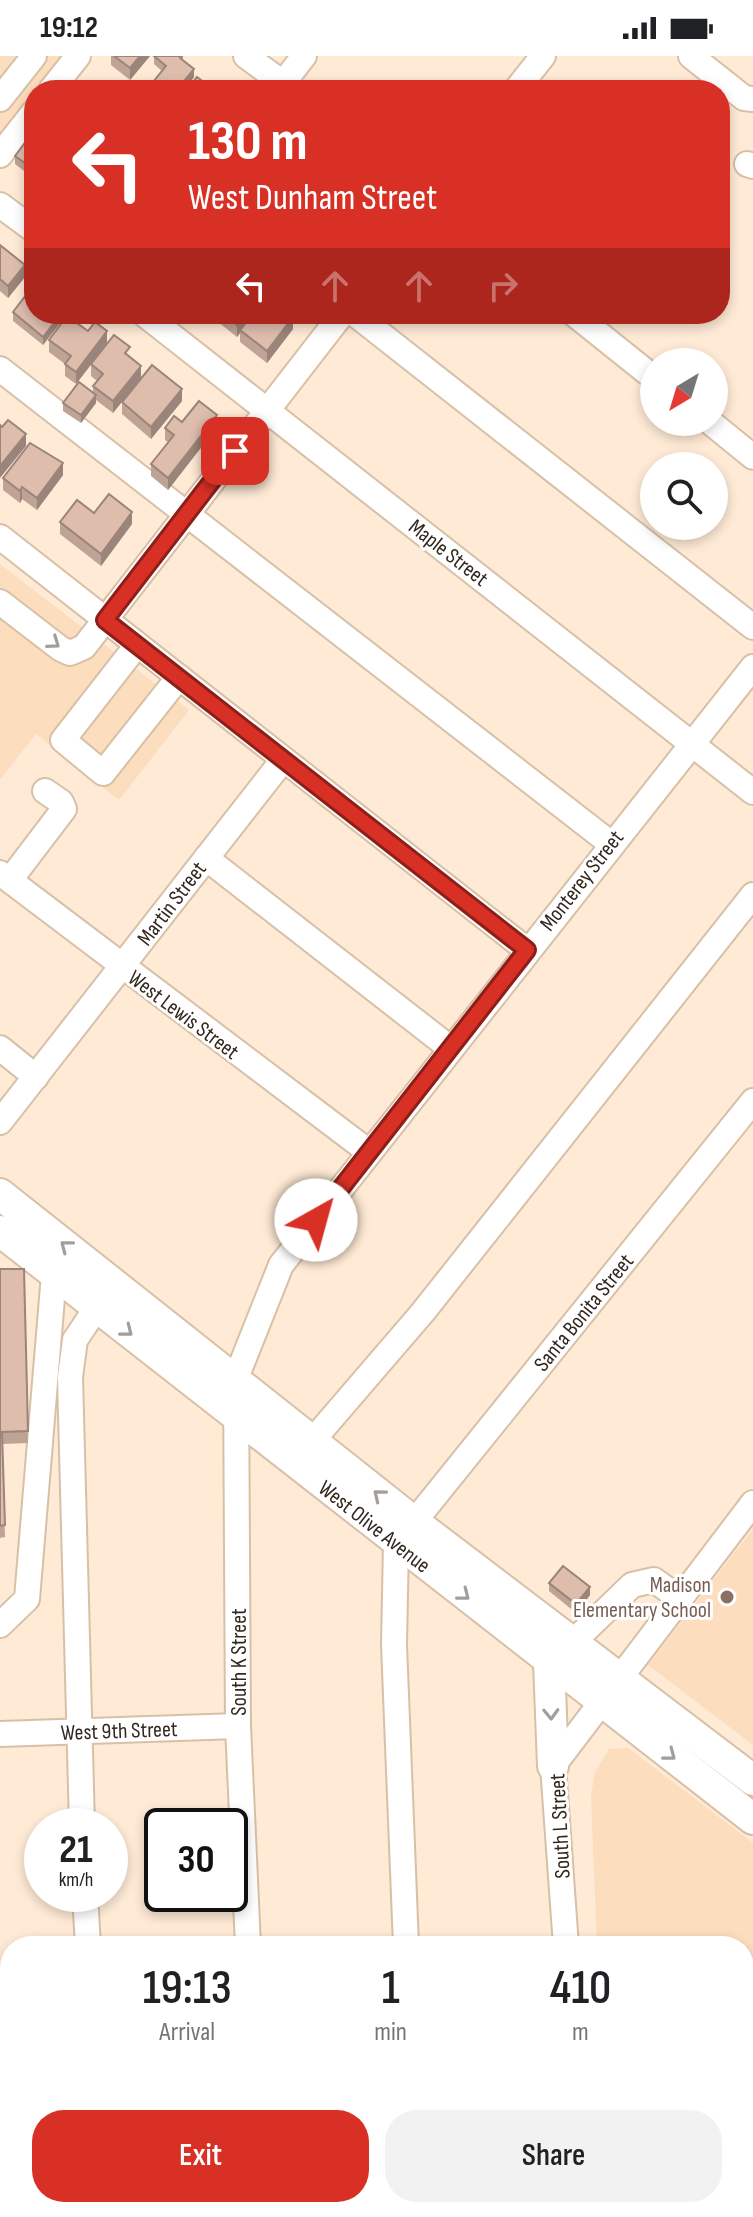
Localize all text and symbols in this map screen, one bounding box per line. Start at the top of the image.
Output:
text: 19:12 [40,10,98,46]
text: 130 m [188,109,308,176]
icon: left [56,112,160,216]
text: West Dunham Street [188,177,437,220]
icon: left [229,264,273,308]
icon: ahead [313,264,357,308]
icon: ahead [397,264,441,308]
icon: right [481,264,525,308]
north arrow [640,348,728,436]
map controls [640,348,728,540]
pin [201,417,269,485]
icon: arrive [213,429,257,473]
button: search [640,452,728,540]
street label: Maple Street [403,514,493,593]
one-way arrow [46,633,60,648]
street label: Monterey Street [535,825,630,937]
street label: Martin Street [132,856,213,951]
street label: West Lewis Street [122,965,244,1066]
position arrow [274,1178,358,1262]
one-way arrow [61,1241,75,1256]
street label: Santa Bonita Street [529,1248,640,1377]
one-way arrow [118,1322,133,1336]
street label: West Olive Avenue [313,1475,436,1579]
one-way arrow [373,1490,388,1504]
place label: Madison Elementary School [573,1572,711,1624]
one-way arrow [455,1586,470,1600]
marker: Madison Elementary School [718,1588,736,1606]
street label: South K Street [226,1608,253,1716]
one-way arrow [543,1708,560,1721]
street label: West 9th Street [60,1716,178,1747]
one-way arrow [661,1745,676,1759]
street label: South L Street [544,1772,577,1879]
speed limit sign: 30 [144,1808,248,1912]
text: 21 [59,1826,93,1874]
text: km/h [59,1868,93,1892]
text: 19:13 [143,1960,232,2017]
text: 1 [382,1960,400,2017]
text: 410 [550,1960,611,2017]
text: Arrival [159,2017,215,2048]
text: min [374,2017,407,2048]
text: m [572,2017,589,2048]
button: Exit [32,2110,369,2202]
button: Share [385,2110,722,2202]

